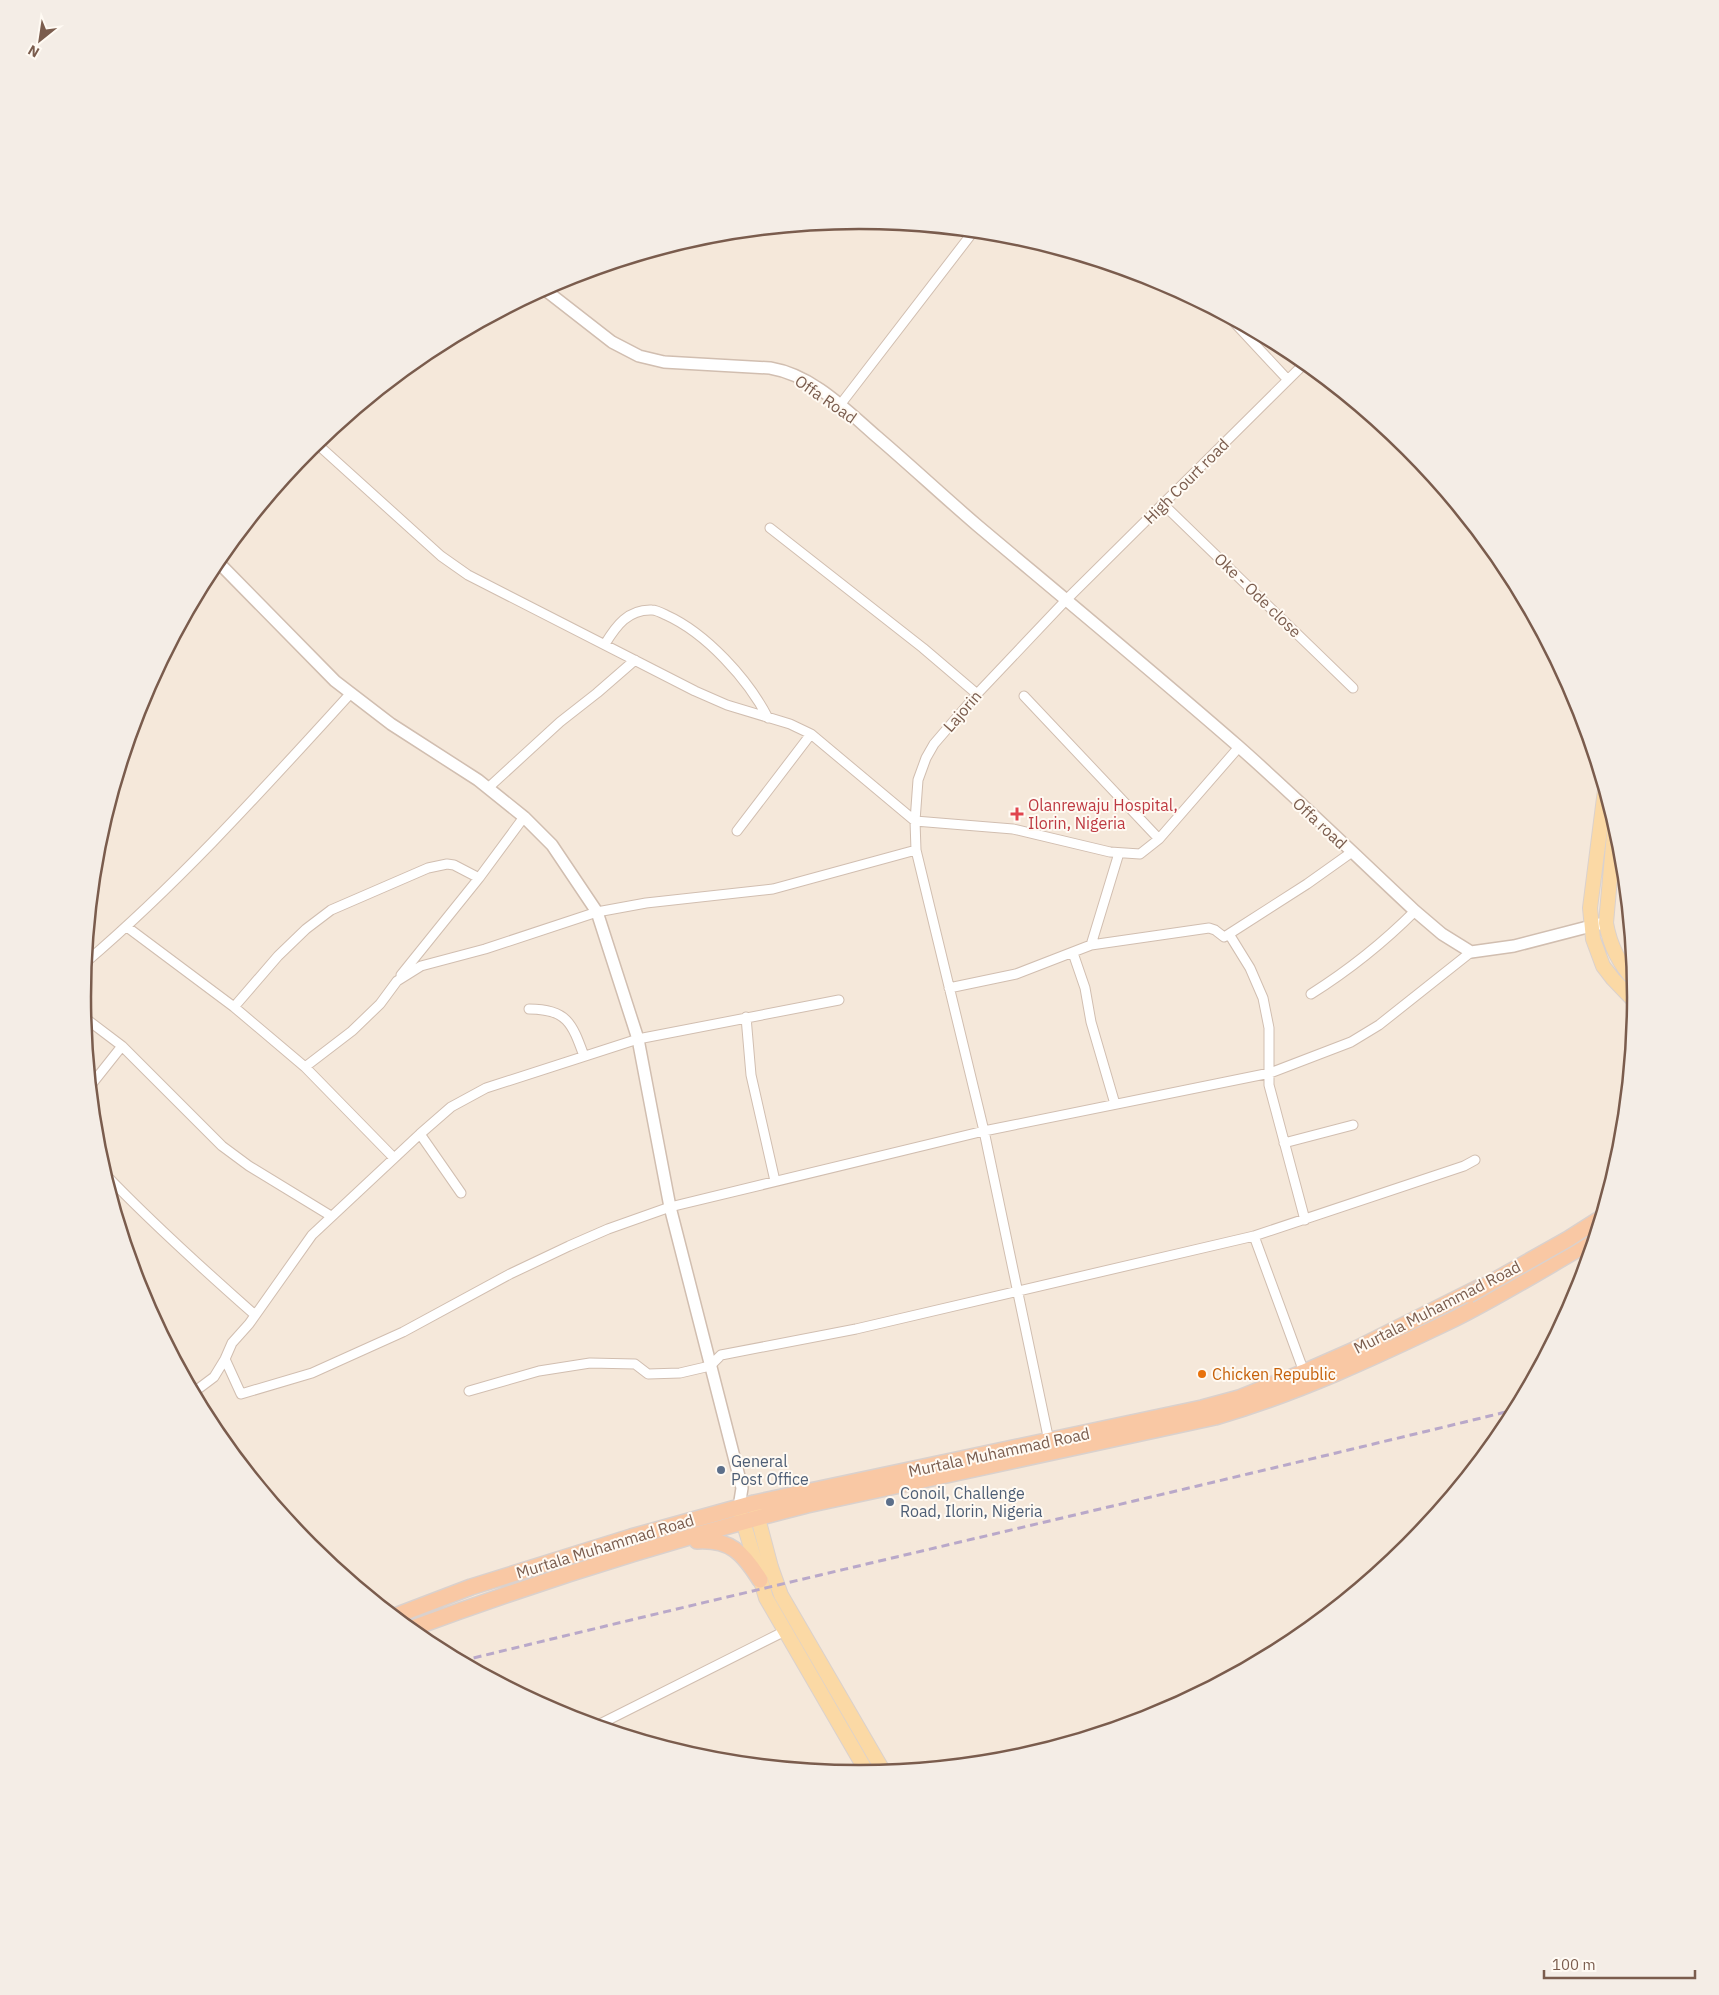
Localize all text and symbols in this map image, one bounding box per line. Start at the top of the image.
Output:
north arrow [15,15,65,65]
text: N [25,41,42,62]
street label: Offa Road [791,371,861,427]
street label: High Court road [1139,434,1233,528]
street label: Oke - Ode close [1210,548,1306,642]
street label: Lajorin [939,686,985,736]
street label: Offa road [1289,793,1351,853]
place label: Olanrewaju Hospital, Ilorin, Nigeria [1028,795,1178,833]
marker: Olanrewaju Hospital, Ilorin, Nigeria [1010,807,1024,821]
street label: Murtala Muhammad Road [1350,1256,1524,1358]
place label: Chicken Republic [1212,1364,1336,1384]
marker: Chicken Republic [1196,1368,1208,1380]
street label: Murtala Muhammad Road [906,1423,1092,1481]
place label: General Post Office [731,1451,809,1489]
marker: General Post Office [715,1464,727,1476]
place label: Conoil, Challenge Road, Ilorin, Nigeria [900,1483,1043,1521]
marker: Conoil, Challenge Road, Ilorin, Nigeria [884,1496,896,1508]
street label: Murtala Muhammad Road [514,1509,696,1583]
scale bar [1544,1948,1695,1980]
text: 100 m [1552,1955,1596,1974]

